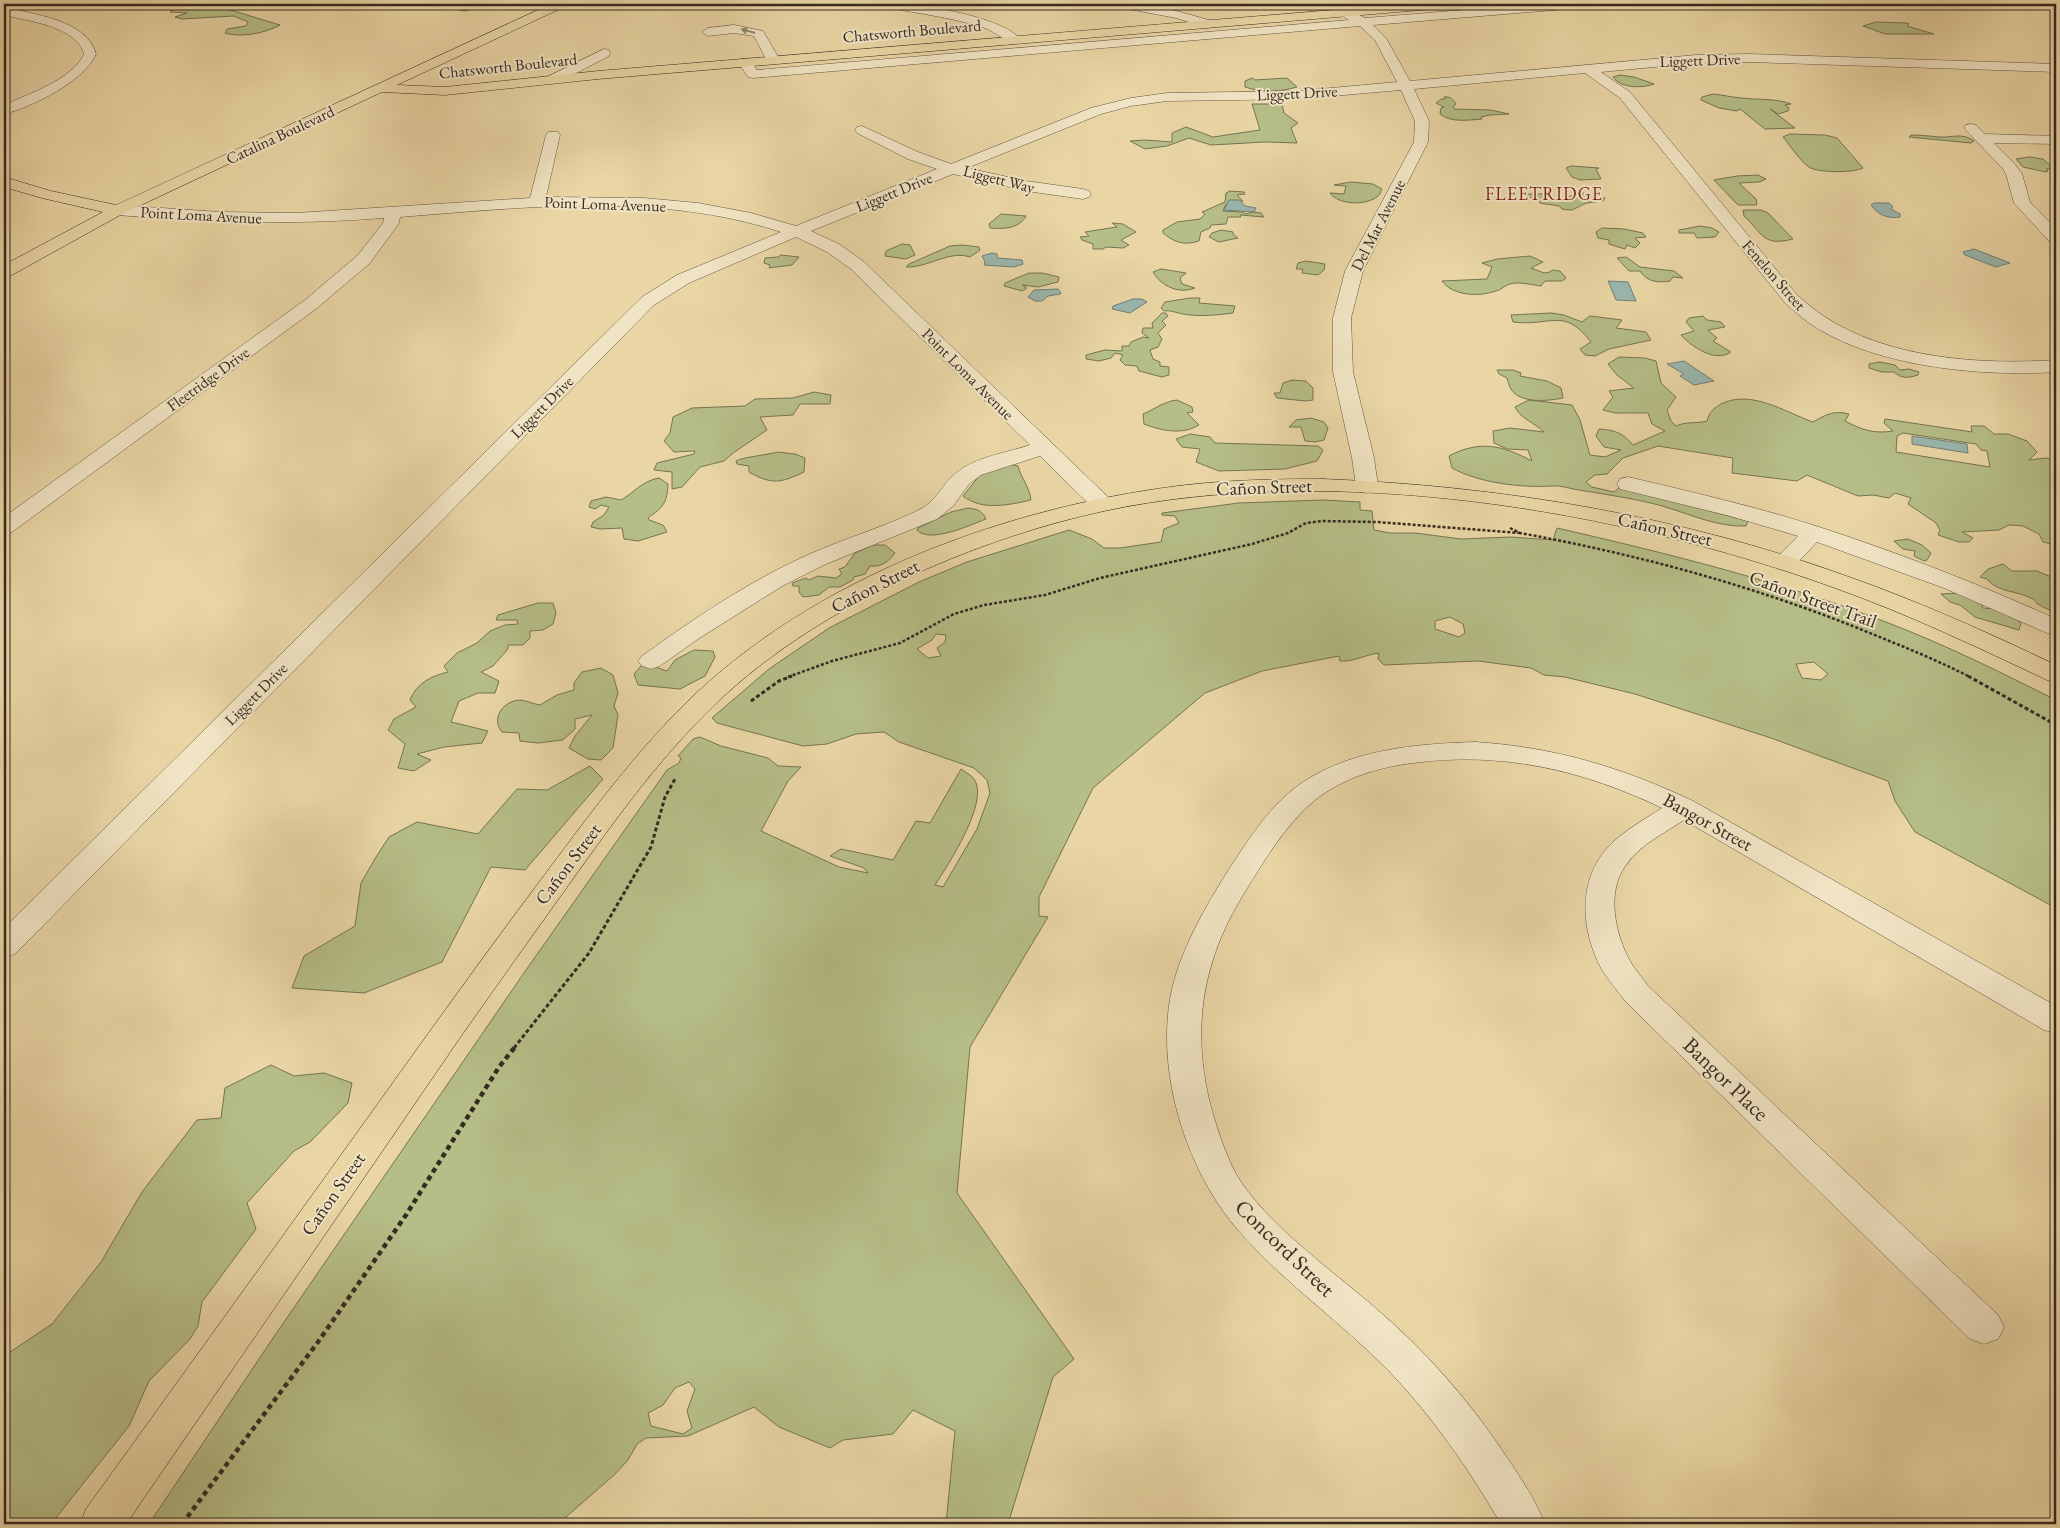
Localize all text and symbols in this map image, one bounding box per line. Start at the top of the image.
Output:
street label: Chatsworth Boulevard [842,14,983,48]
one-way arrow [741,27,756,35]
street label: Chatsworth Boulevard [438,48,579,84]
street label: Liggett Drive [1659,48,1741,72]
street label: Liggett Drive [1256,80,1338,106]
street label: Catalina Boulevard [222,100,338,169]
street label: Liggett Way [961,160,1038,198]
street label: Liggett Drive [853,167,935,217]
street label: Del Mar Avenue [1346,176,1410,274]
district label: FLEETRIDGE [1485,182,1603,205]
street label: Point Loma Avenue [544,191,666,217]
street label: Point Loma Avenue [140,201,262,229]
street label: Fenelon Street [1737,235,1811,315]
street label: Point Loma Avenue [918,324,1018,424]
street label: Fleetridge Drive [162,342,254,416]
street label: Liggett Drive [506,371,578,443]
street label: Cañon Street [1216,473,1312,501]
street label: Cañon Street [1615,506,1715,552]
street label: Cañon Street [827,553,924,619]
street label: Cañon Street Trail [1746,564,1881,634]
street label: Liggett Drive [220,658,292,730]
street label: Bangor Street [1659,787,1757,857]
street label: Cañon Street [529,818,607,910]
street label: Bangor Place [1677,1031,1776,1128]
street label: Cañon Street [295,1147,371,1241]
street label: Concord Street [1229,1193,1341,1303]

